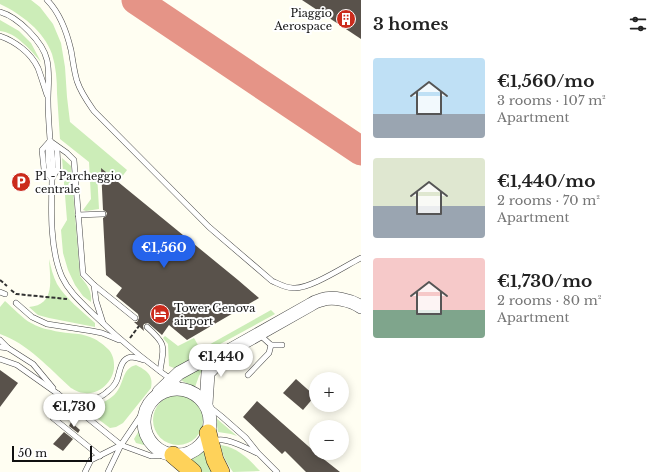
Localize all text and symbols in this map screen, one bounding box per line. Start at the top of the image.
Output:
place label: Piaggio Aerospace [273,6,332,33]
building icon: Piaggio Aerospace [335,8,357,30]
icon: filters [627,13,649,35]
text: 3 homes [373,14,448,35]
text: €1,560/mo [497,71,594,92]
icon: home [405,74,453,122]
text: 3 rooms · 107 m² [497,92,606,109]
text: Apartment [497,109,569,126]
place label: P1 - Parcheggio centrale [35,169,121,196]
parking icon: P1 - Parcheggio centrale [10,171,32,193]
text: €1,440/mo [497,171,595,192]
icon: home [405,174,453,222]
text: 2 rooms · 70 m² [497,192,600,209]
text: Apartment [497,209,569,226]
pin: €1,560 [131,235,197,269]
text: €1,560 [141,239,187,256]
text: €1,730/mo [497,271,592,292]
icon: home [405,274,453,322]
text: 2 rooms · 80 m² [497,292,601,309]
place label: Tower Genova airport [174,301,256,328]
hotel icon: Tower Genova airport [149,303,171,325]
text: Apartment [497,309,569,326]
pin: €1,440 [188,344,254,378]
text: €1,440 [198,348,244,365]
map controls [309,372,349,460]
button: + [309,372,349,412]
pin: €1,730 [41,394,107,428]
text: €1,730 [52,398,96,415]
button: − [309,420,349,460]
scale bar [12,444,92,463]
text: 50 m [18,446,47,460]

